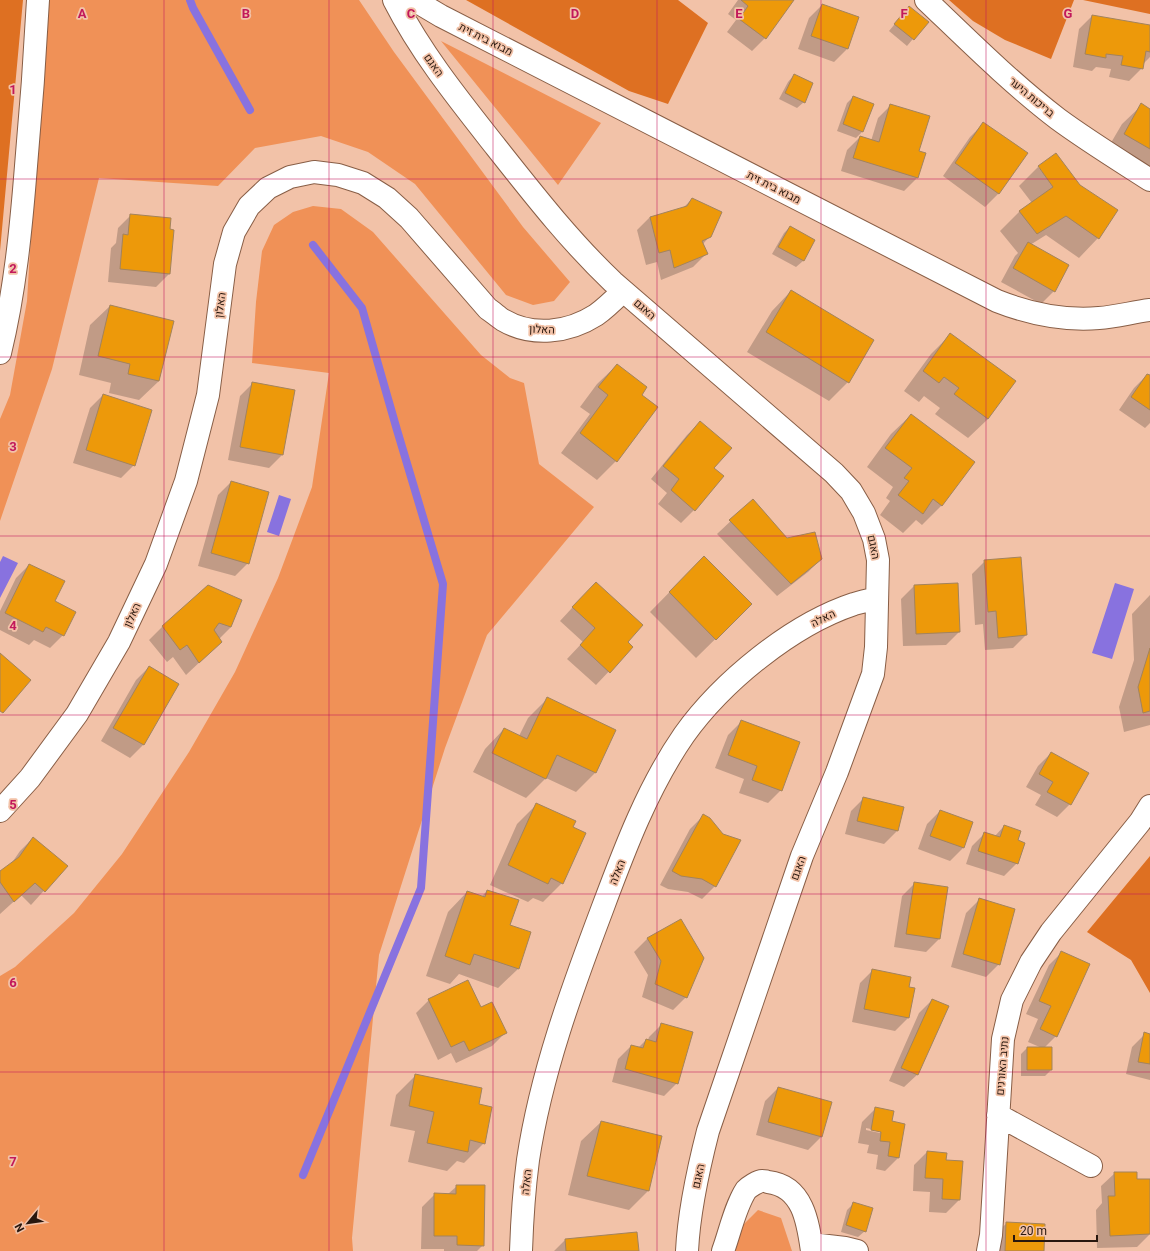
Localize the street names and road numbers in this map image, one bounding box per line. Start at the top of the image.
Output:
street label: מבוא בית זית [457,20,515,59]
street label: האגם [421,51,446,79]
street label: בריכות היער [1007,75,1057,120]
street label: מבוא בית זית [745,168,803,207]
street label: האלון [212,291,229,319]
street label: האגם [631,296,658,322]
street label: האלון [529,323,555,336]
street label: האגם [865,534,882,561]
street label: האלון [121,601,144,630]
street label: האלה [809,607,838,630]
street label: האגם [788,854,809,882]
street label: האלה [607,858,628,887]
street label: נתיב האורנים [993,1036,1012,1096]
street label: האגם [690,1163,707,1190]
street label: האלה [519,1169,534,1195]

